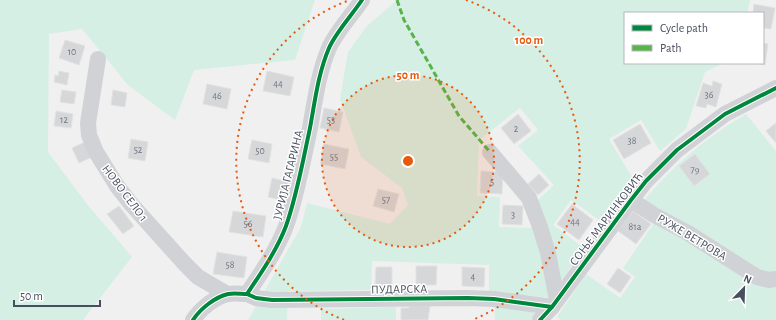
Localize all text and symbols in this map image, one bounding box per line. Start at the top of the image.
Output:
legend [624,12,764,64]
text: Cycle path [660,22,708,35]
text: 100 m [515,34,543,46]
text: Path [660,42,682,54]
house number: 10 [68,47,76,57]
text: 50 m [397,69,420,81]
house number: 44 [273,79,283,89]
house number: 36 [705,90,714,100]
house number: 46 [212,91,222,101]
house number: 12 [60,115,68,125]
house number: 53 [327,115,335,125]
house number: 2 [514,124,519,134]
street label: ЈУРИЈА ГАГАРИНА [271,129,305,221]
house number: 38 [628,136,637,146]
house number: 52 [134,145,143,155]
house number: 50 [255,146,265,156]
house number: 55 [330,152,338,162]
centre of rings [401,154,415,168]
street label: НОВО СЕЛО 1 [100,162,150,224]
house number: 79 [691,165,700,175]
street label: СОЊЕ МАРИНКОВИЋ [567,170,645,268]
house number: 5 [490,177,494,187]
house number: 57 [382,195,390,205]
house number: 3 [511,210,515,220]
street label: РУЖЕ ВЕТРОВА [655,212,729,262]
house number: 44 [570,217,580,227]
house number: 56 [244,219,253,229]
house number: 81a [629,222,642,232]
house number: 58 [226,260,235,270]
north arrow [724,268,764,308]
house number: 4 [471,272,476,282]
text: N [742,273,753,286]
scale bar [14,282,100,308]
street label: ПУДАРСКА [371,283,427,295]
text: 50 m [20,290,43,302]

